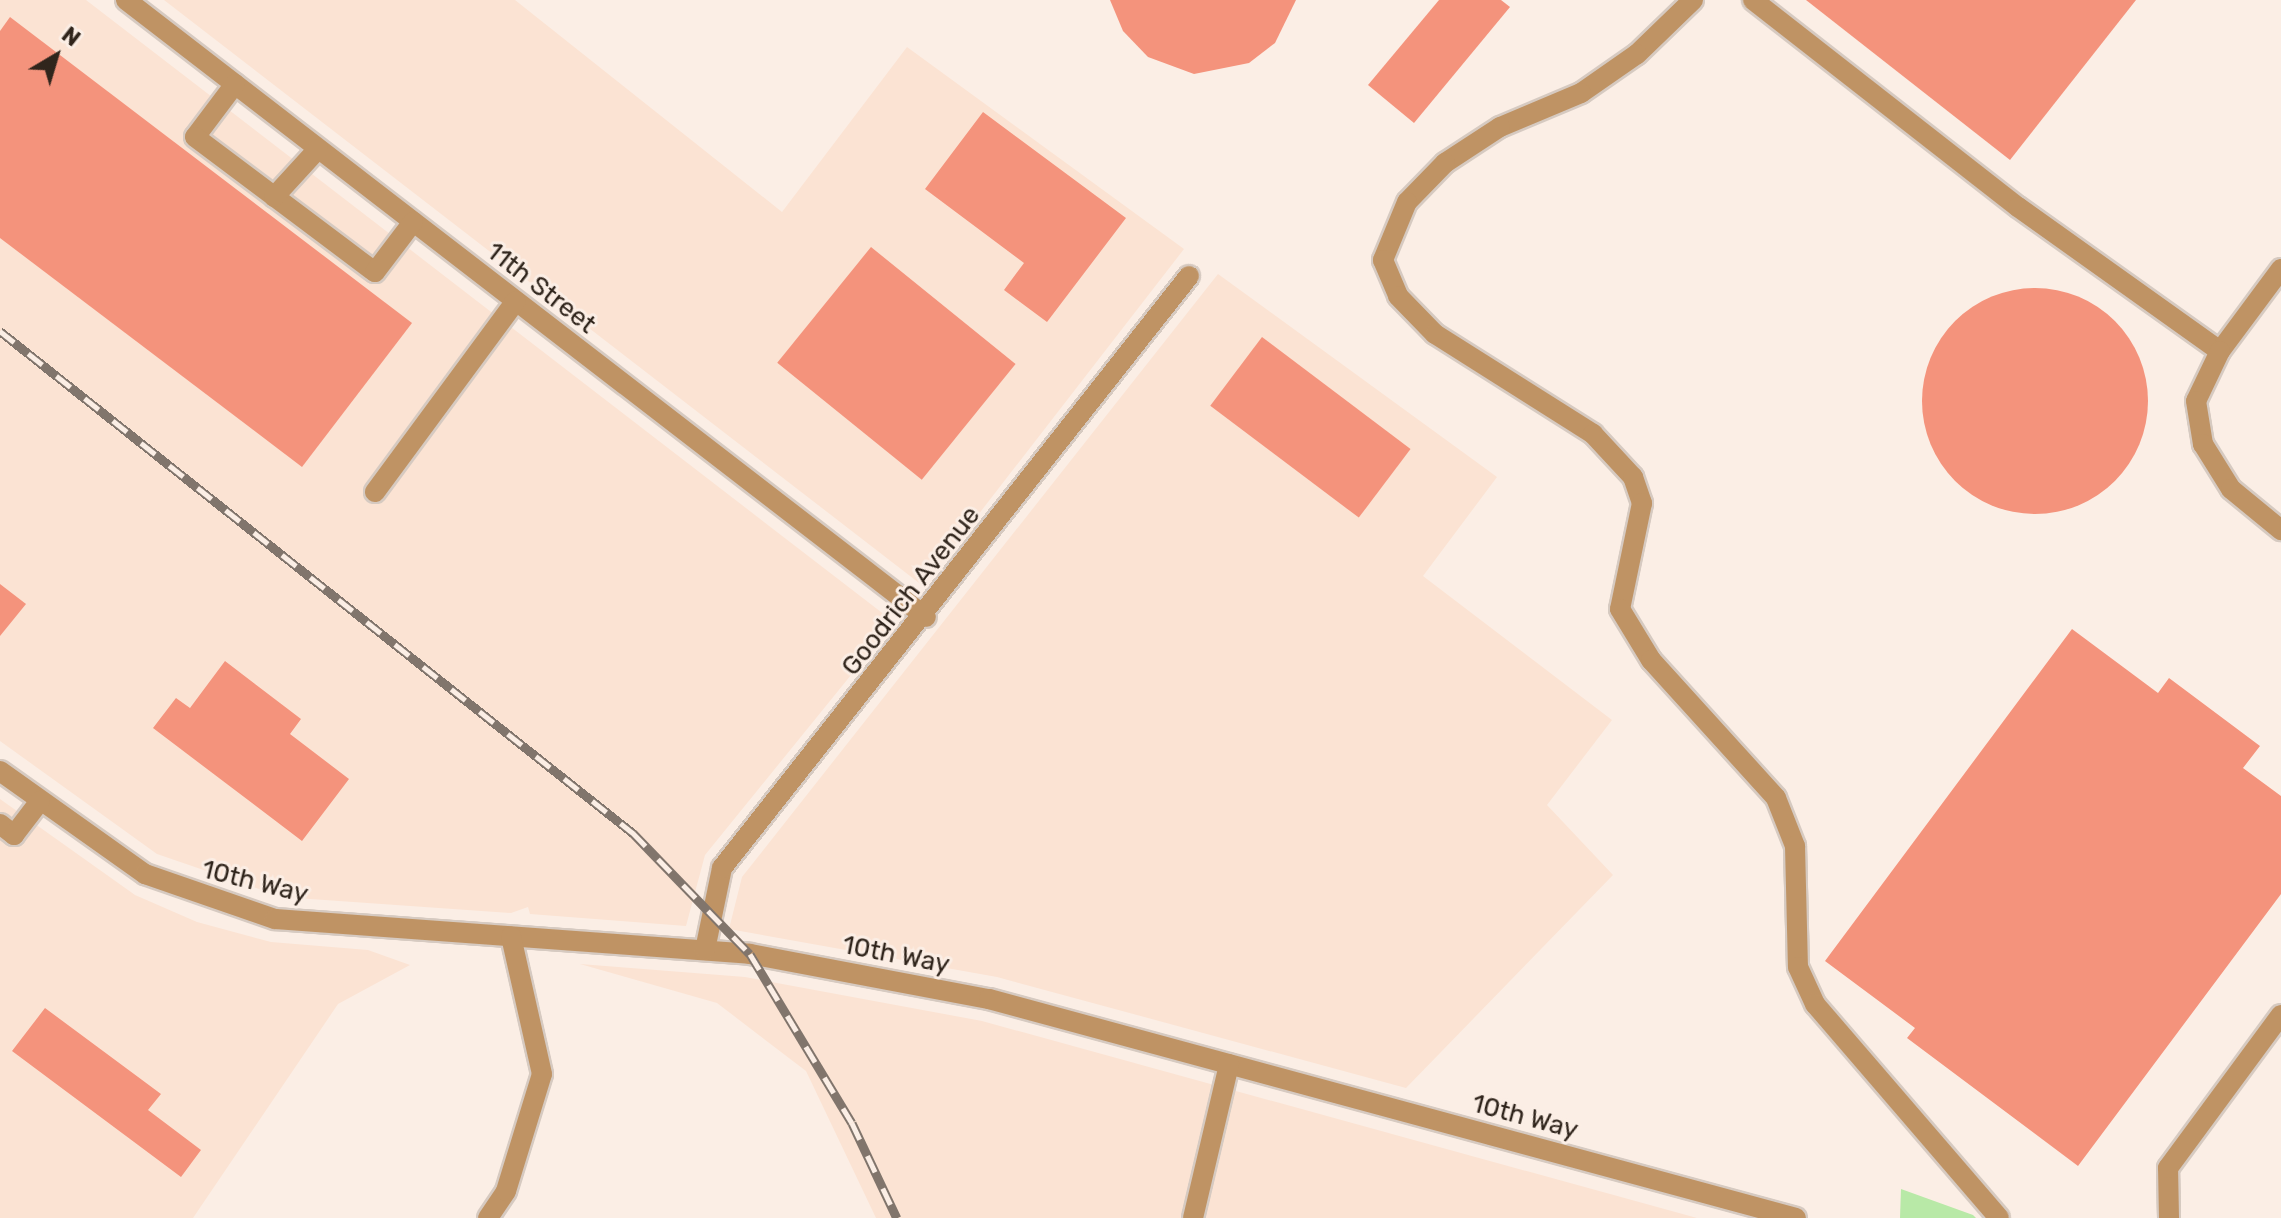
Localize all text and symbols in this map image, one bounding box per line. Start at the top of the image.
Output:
north arrow [16,16,96,96]
text: N [57,21,86,52]
street label: 11th Street [480,236,602,340]
street label: Goodrich Avenue [835,500,987,682]
street label: 10th Way [199,854,311,910]
street label: 10th Way [840,929,952,981]
street label: 10th Way [1468,1088,1582,1146]

